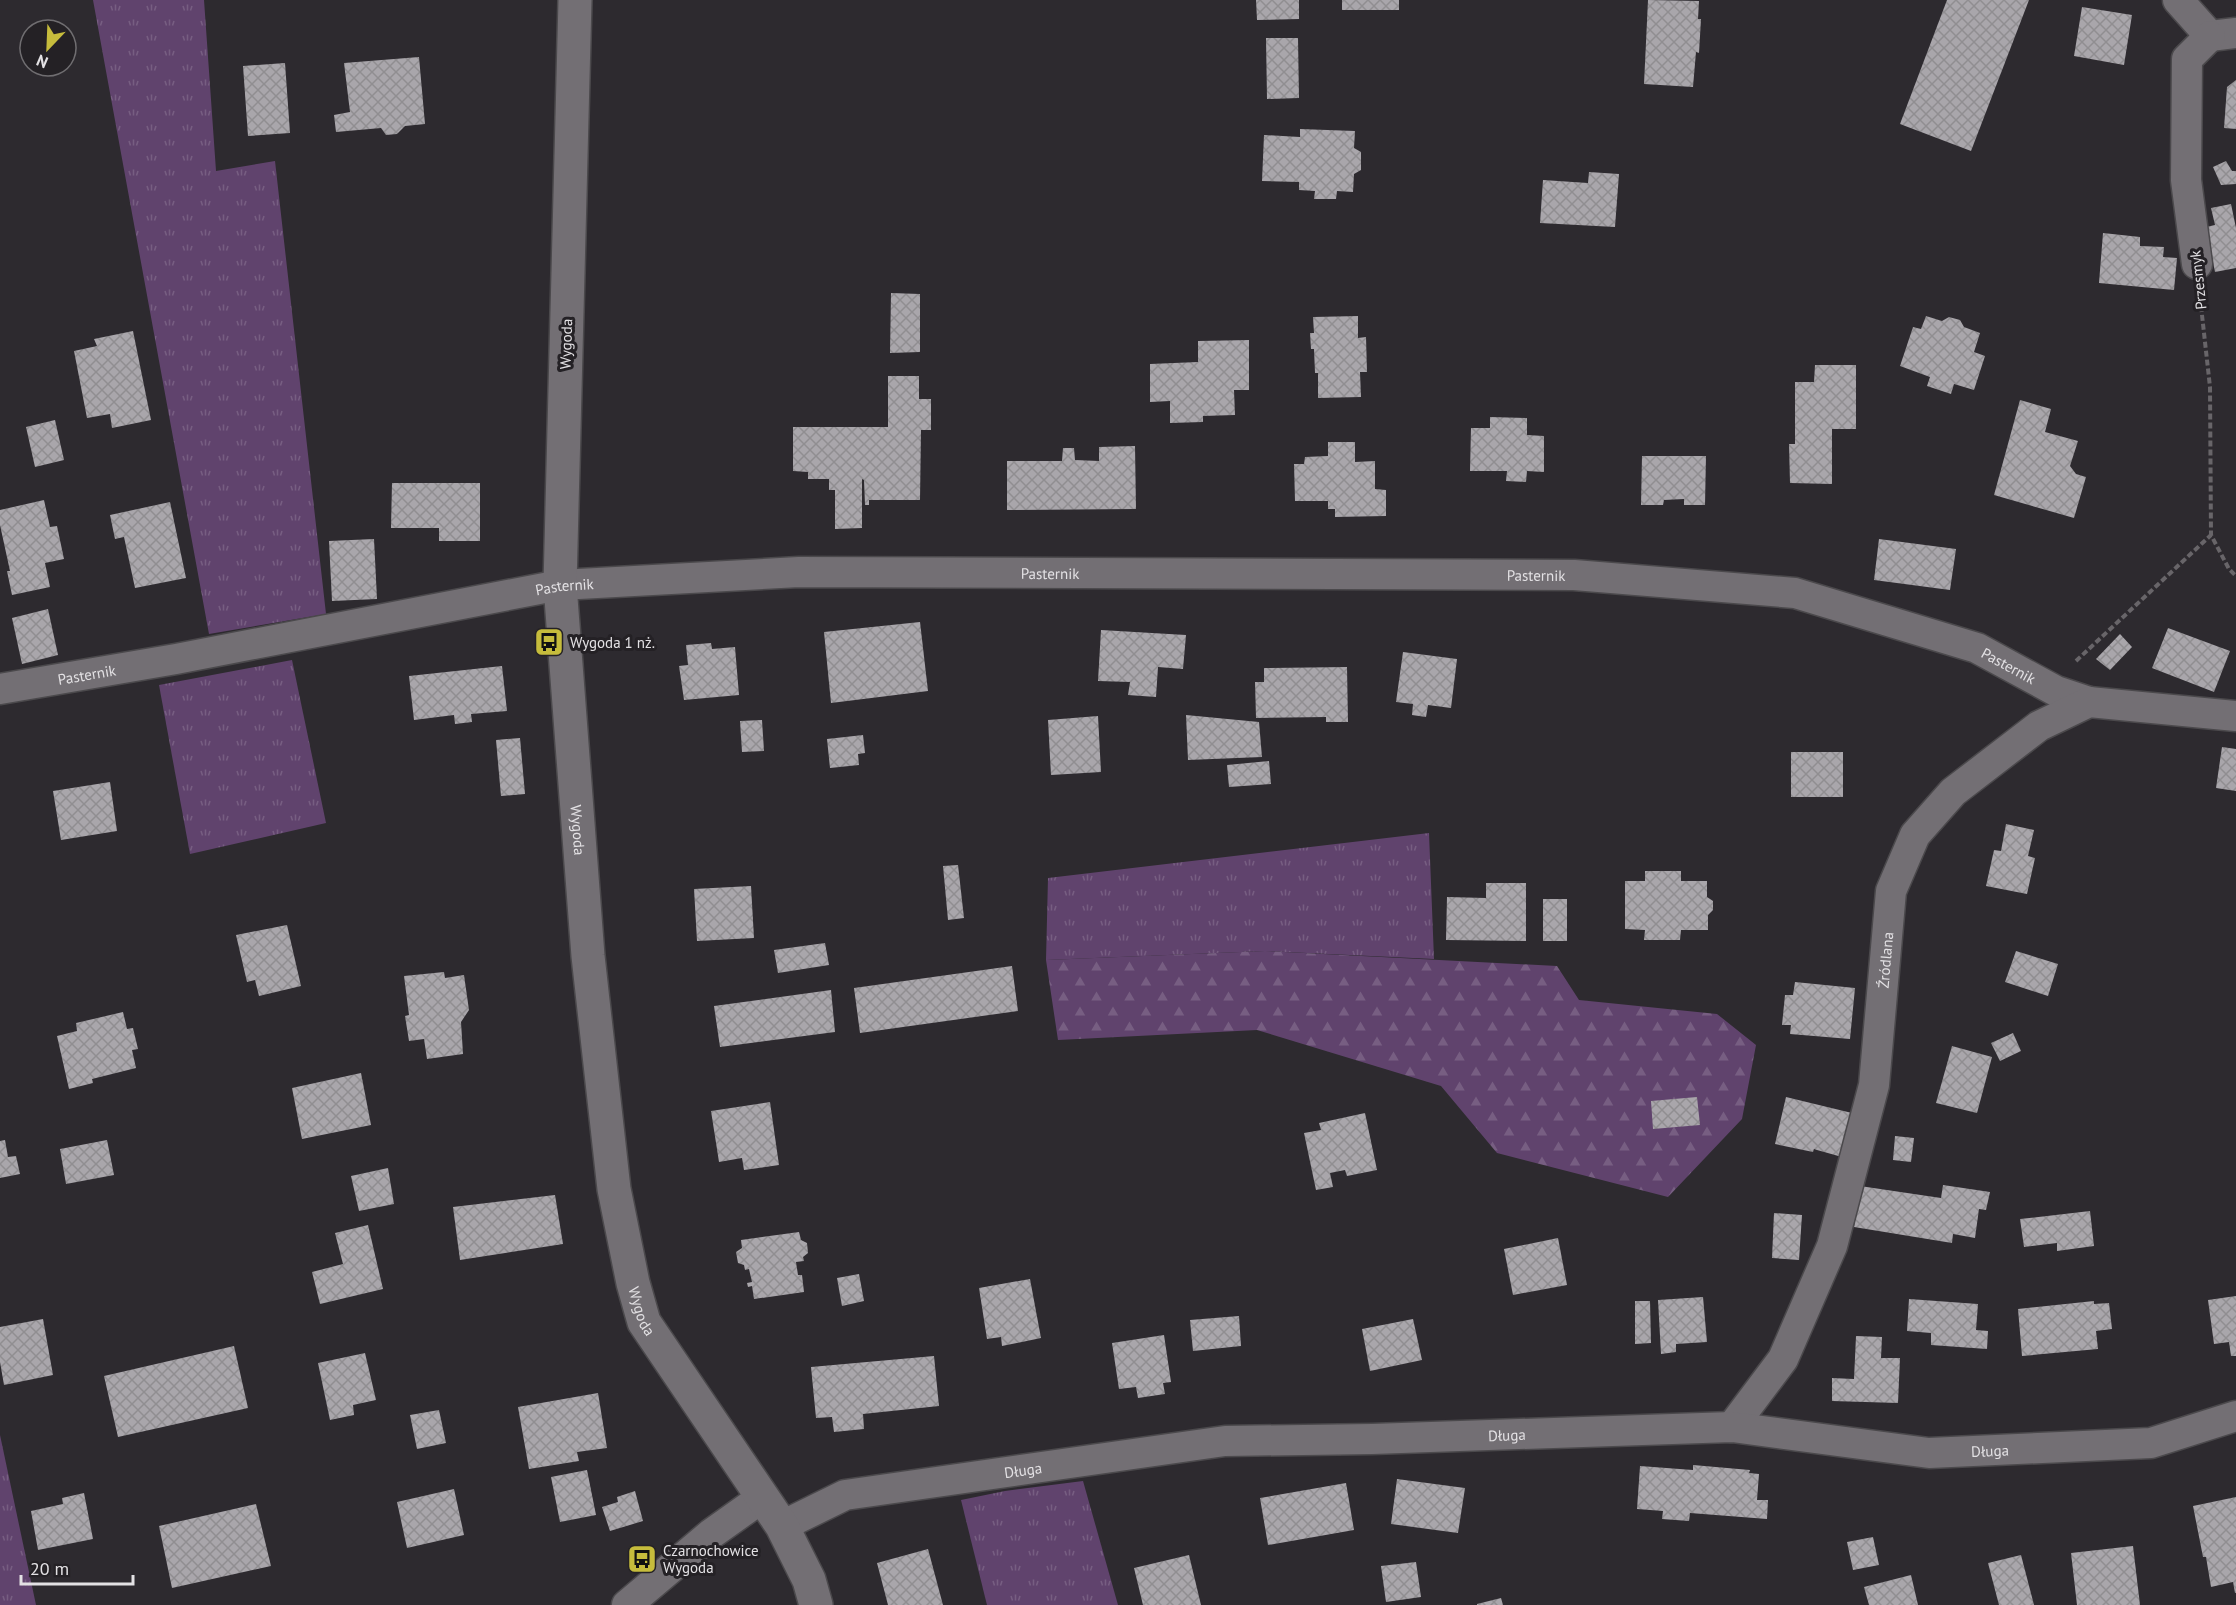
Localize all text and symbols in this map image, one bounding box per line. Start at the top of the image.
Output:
north arrow [18,18,78,78]
text: N [33,51,51,73]
street label: Przesmyk [2185,249,2211,311]
street label: Wygoda [556,318,576,370]
street label: Pasternik [1021,563,1080,583]
street label: Pasternik [1507,565,1566,584]
street label: Pasternik [534,574,595,599]
bus stop icon: Wygoda 1 nż. [533,626,565,658]
place label: Wygoda 1 nż. [570,633,655,652]
street label: Pasternik [1978,643,2040,688]
street label: Pasternik [56,660,118,689]
street label: Wygoda [567,804,590,856]
street label: Źródlana [1873,931,1897,989]
street label: Wygoda [625,1284,660,1339]
street label: Długa [1488,1424,1526,1445]
street label: Długa [1971,1440,2009,1461]
street label: Długa [1003,1458,1043,1482]
place label: Czarnochowice Wygoda [663,1541,759,1577]
bus stop icon: Czarnochowice Wygoda [626,1543,658,1575]
scale bar [21,1548,134,1586]
text: 20 m [30,1557,69,1580]

